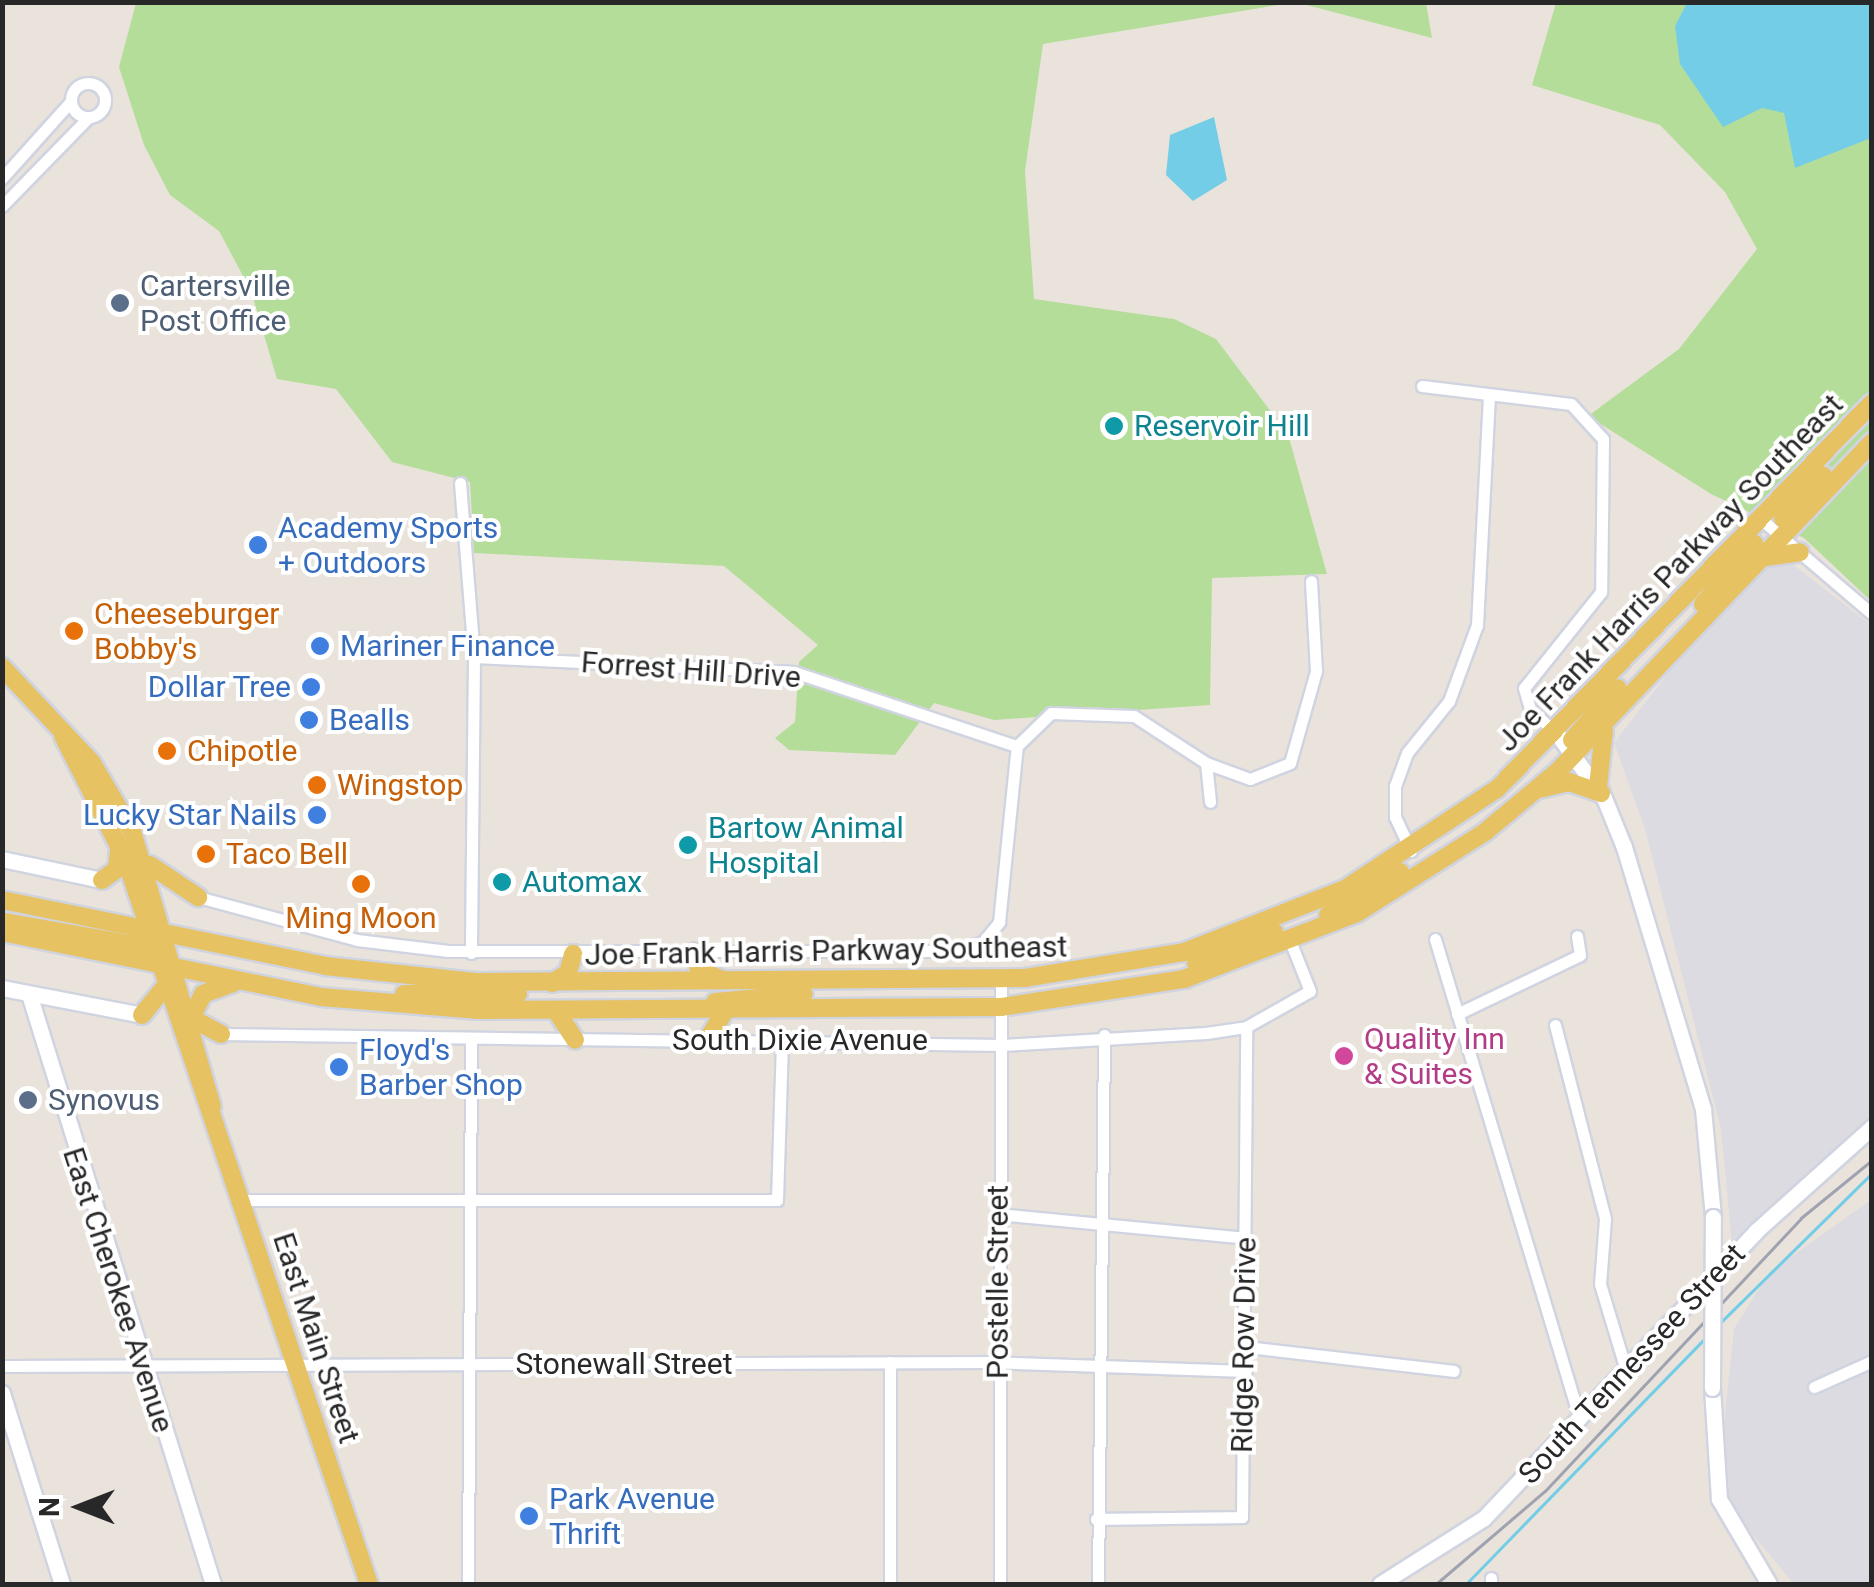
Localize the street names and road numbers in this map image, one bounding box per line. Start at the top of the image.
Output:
street label: Joe Frank Harris Parkway Southeast [1489,387,1851,759]
street label: Forrest Hill Drive [580,644,802,696]
street label: Joe Frank Harris Parkway Southeast [584,929,1068,973]
street label: South Dixie Avenue [672,1022,928,1058]
street label: East Cherokee Avenue [55,1143,181,1437]
street label: Postelle Street [980,1185,1016,1379]
street label: East Main Street [265,1228,367,1448]
street label: South Tennessee Street [1511,1236,1753,1492]
street label: Ridge Row Drive [1224,1237,1264,1453]
street label: Stonewall Street [516,1346,732,1382]

